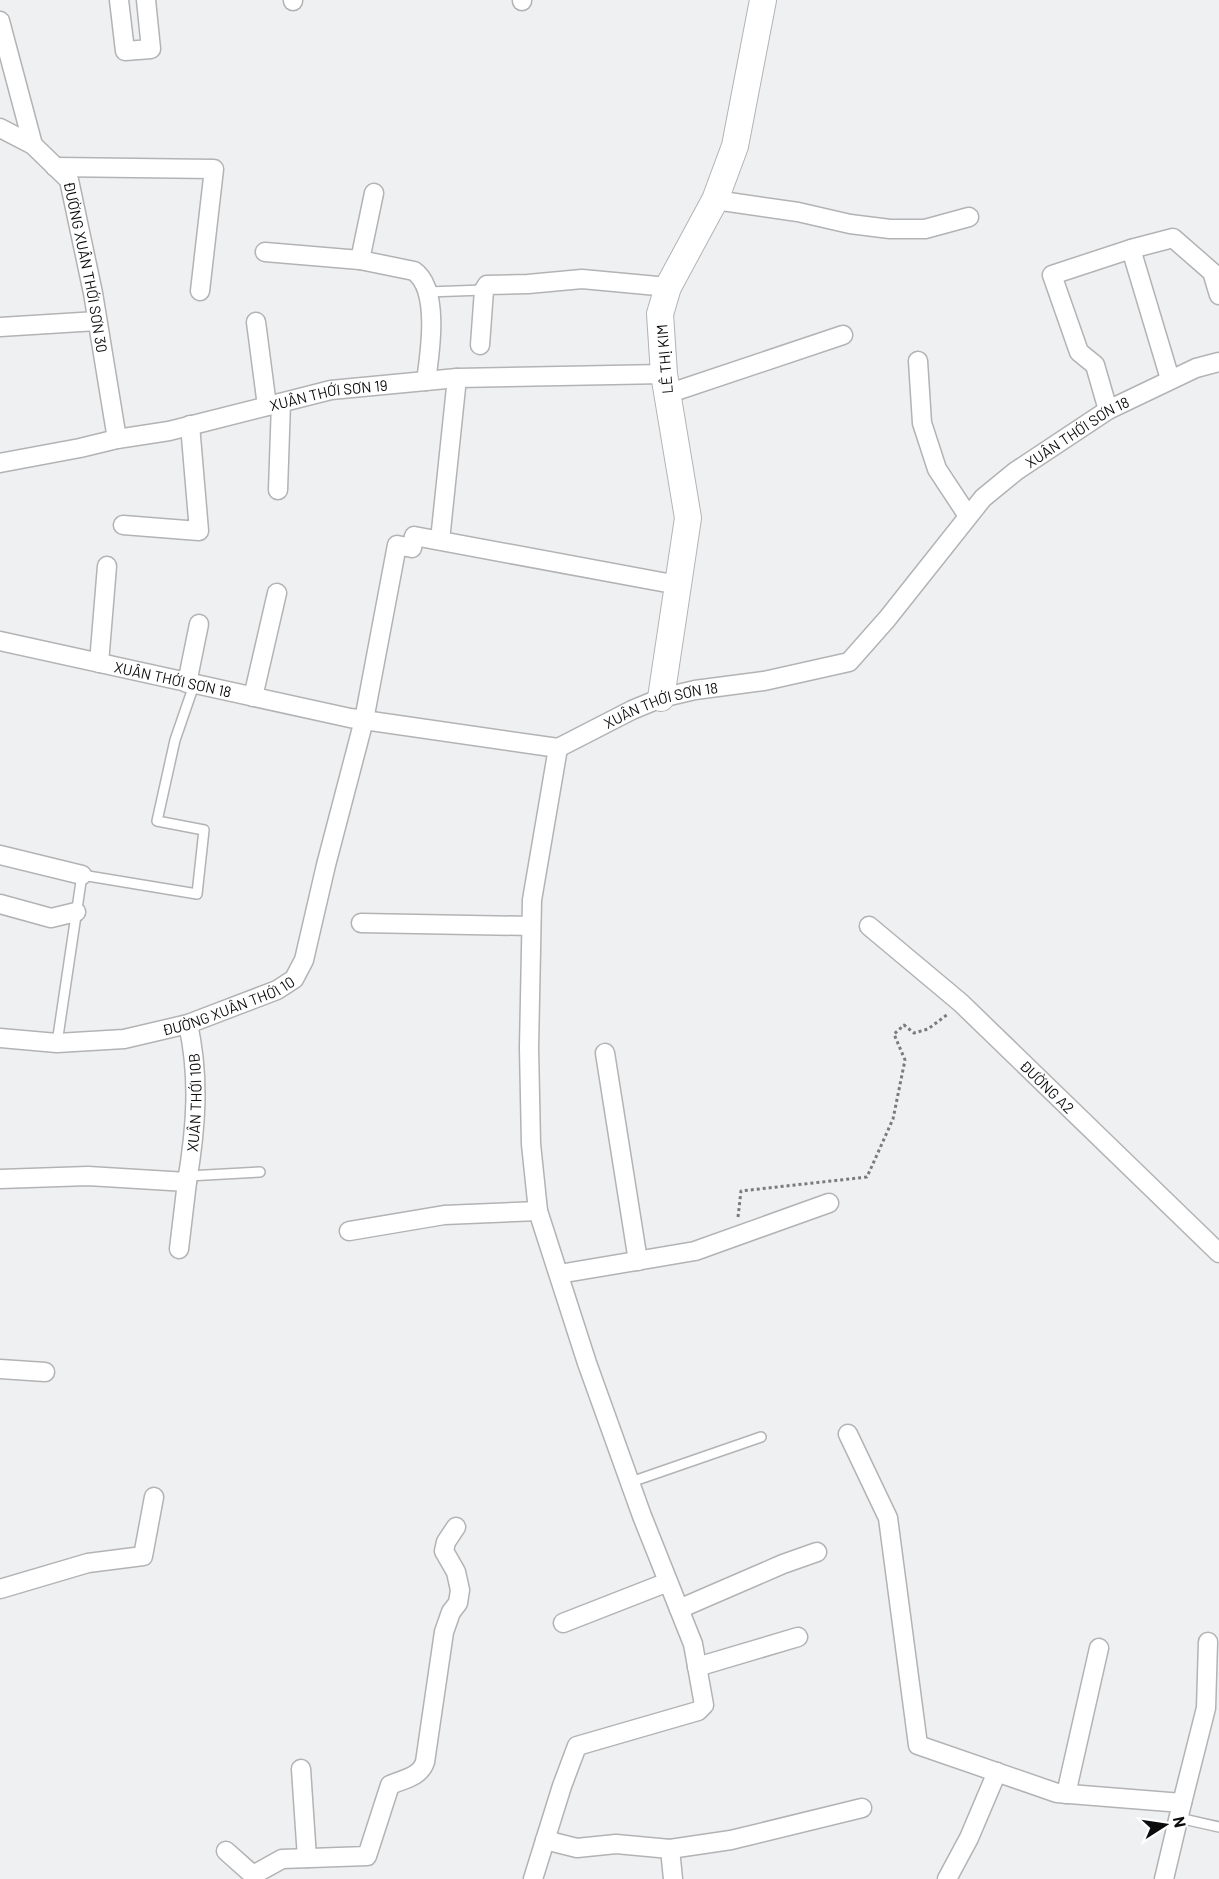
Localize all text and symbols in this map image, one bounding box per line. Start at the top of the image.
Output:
street label: ĐƯỜNG XUÂN THỚI SƠN 30 [61,180,112,354]
street label: LÊ THỊ KIM [652,324,676,394]
street label: XUÂN THỚI SƠN 19 [268,376,388,414]
street label: XUÂN THỚI SƠN 18 [1022,392,1132,471]
street label: XUÂN THỚI SƠN 18 [112,657,233,701]
street label: XUÂN THỚI SƠN 18 [601,678,719,732]
street label: ĐƯỜNG XUÂN THỚI 10 [160,972,298,1039]
street label: XUÂN THỚI 10B [183,1052,205,1153]
street label: ĐƯỜNG A2 [1016,1056,1078,1117]
north arrow [1135,1795,1195,1855]
text: N [1170,1815,1191,1829]

